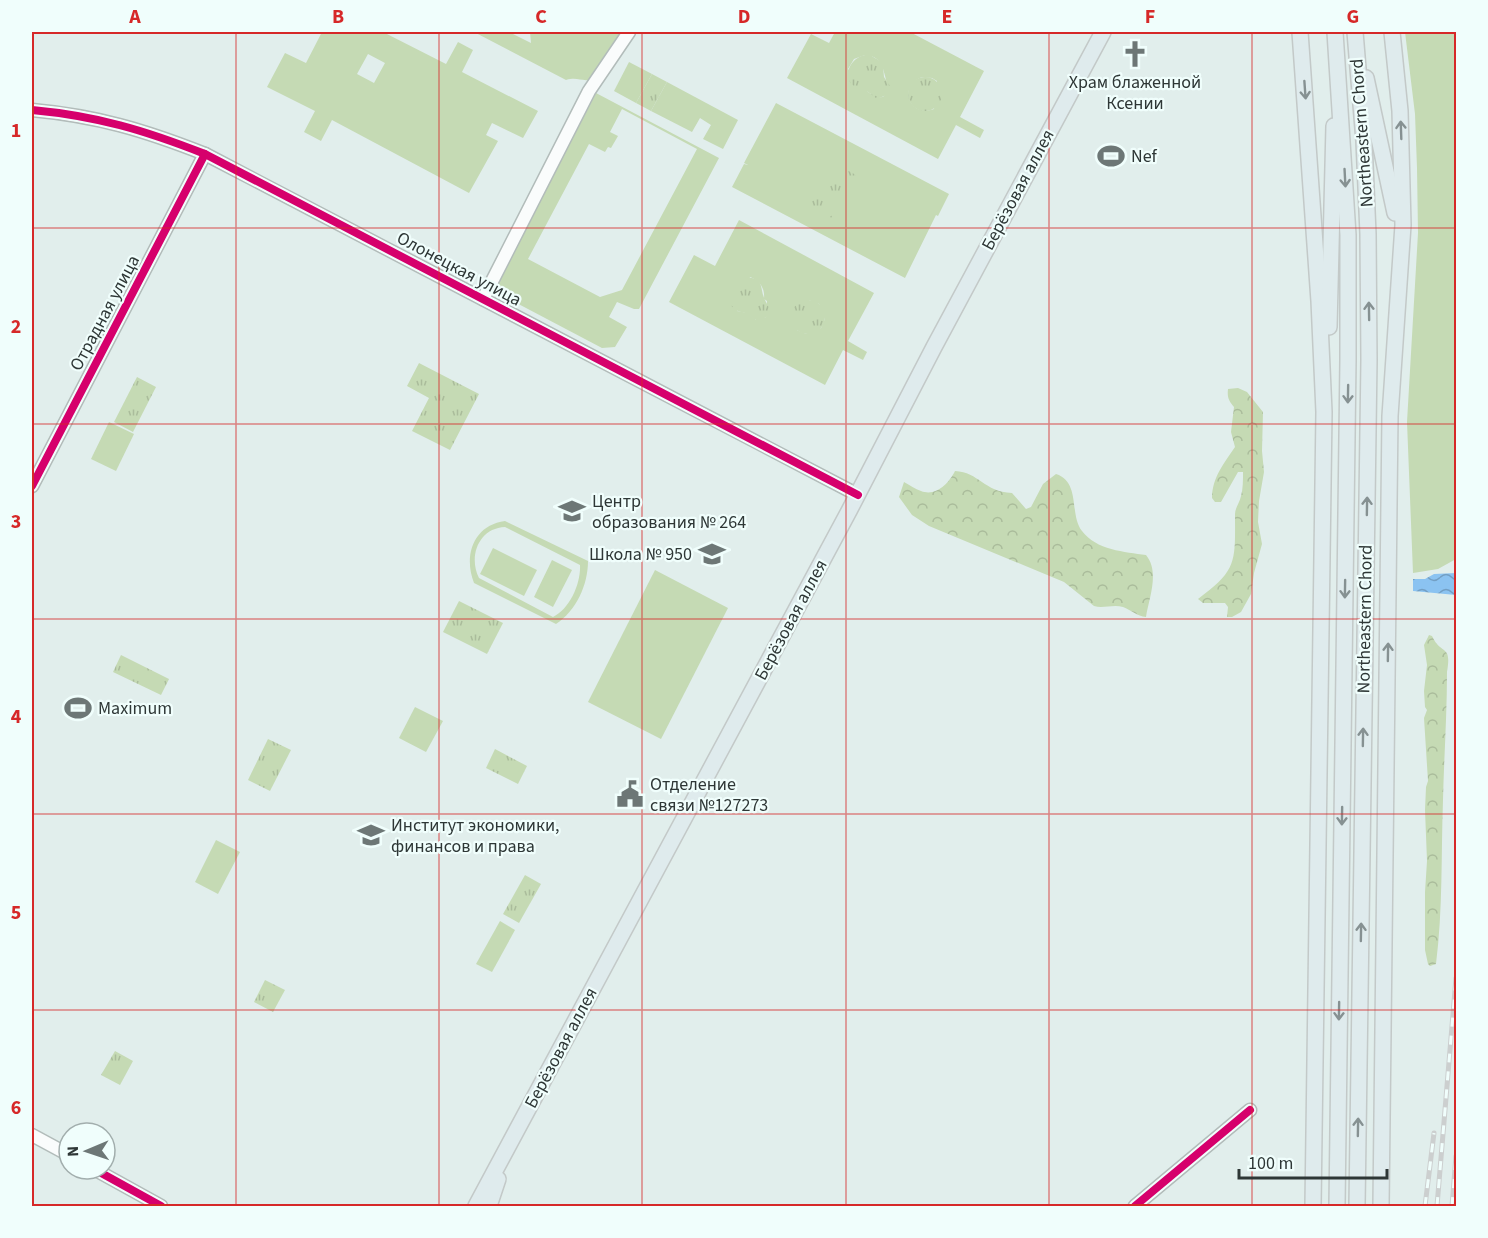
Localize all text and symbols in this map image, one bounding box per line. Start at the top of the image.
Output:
text: A [128,3,141,31]
text: B [332,3,344,31]
text: C [535,3,547,31]
text: D [738,3,750,31]
text: E [942,3,952,31]
text: F [1145,3,1155,31]
text: G [1347,3,1359,31]
church icon: Храм блаженной Ксении [1120,39,1150,69]
street label: Northeastern Chord [1344,58,1380,208]
place label: Храм блаженной Ксении [1069,70,1201,116]
one-way arrow [1299,79,1310,99]
text: 1 [11,117,21,145]
one-way arrow [1395,121,1407,141]
street label: Берёзовая аллея [976,125,1060,255]
sports icon: Nef [1096,141,1126,171]
place label: Nef [1131,144,1158,169]
one-way arrow [1340,168,1351,188]
street label: Олонецкая улица [392,226,526,312]
street label: Отрадная улица [64,251,146,375]
one-way arrow [1363,301,1375,321]
text: 2 [11,313,21,341]
one-way arrow [1342,384,1354,404]
place label: Центр образования № 264 [592,489,746,535]
school or university icon: Центр образования № 264 [557,496,587,526]
one-way arrow [1361,496,1373,516]
text: 3 [11,508,21,536]
school or university icon: Школа № 950 [697,539,727,569]
place label: Школа № 950 [589,542,692,567]
street label: Northeastern Chord [1351,544,1379,694]
street label: Берёзовая аллея [749,555,833,685]
one-way arrow [1339,579,1351,599]
one-way arrow [1382,643,1394,663]
sports icon: Maximum [63,693,93,723]
place label: Maximum [98,696,172,721]
text: 4 [11,703,22,731]
one-way arrow [1357,728,1369,748]
place label: Отделение связи №127273 [650,772,768,818]
public building icon: Отделение связи №127273 [615,779,645,809]
one-way arrow [1336,805,1348,825]
place label: Институт экономики, финансов и права [391,813,560,859]
school or university icon: Институт экономики, финансов и права [356,820,386,850]
text: 5 [11,899,21,927]
one-way arrow [1355,923,1366,943]
street label: Берёзовая аллея [519,983,603,1113]
one-way arrow [1333,1000,1345,1020]
text: 6 [11,1094,21,1122]
one-way arrow [1352,1118,1364,1138]
north arrow [57,1121,117,1181]
scale bar [1239,1142,1388,1180]
text: N [62,1146,84,1157]
text: 100 m [1248,1151,1293,1176]

